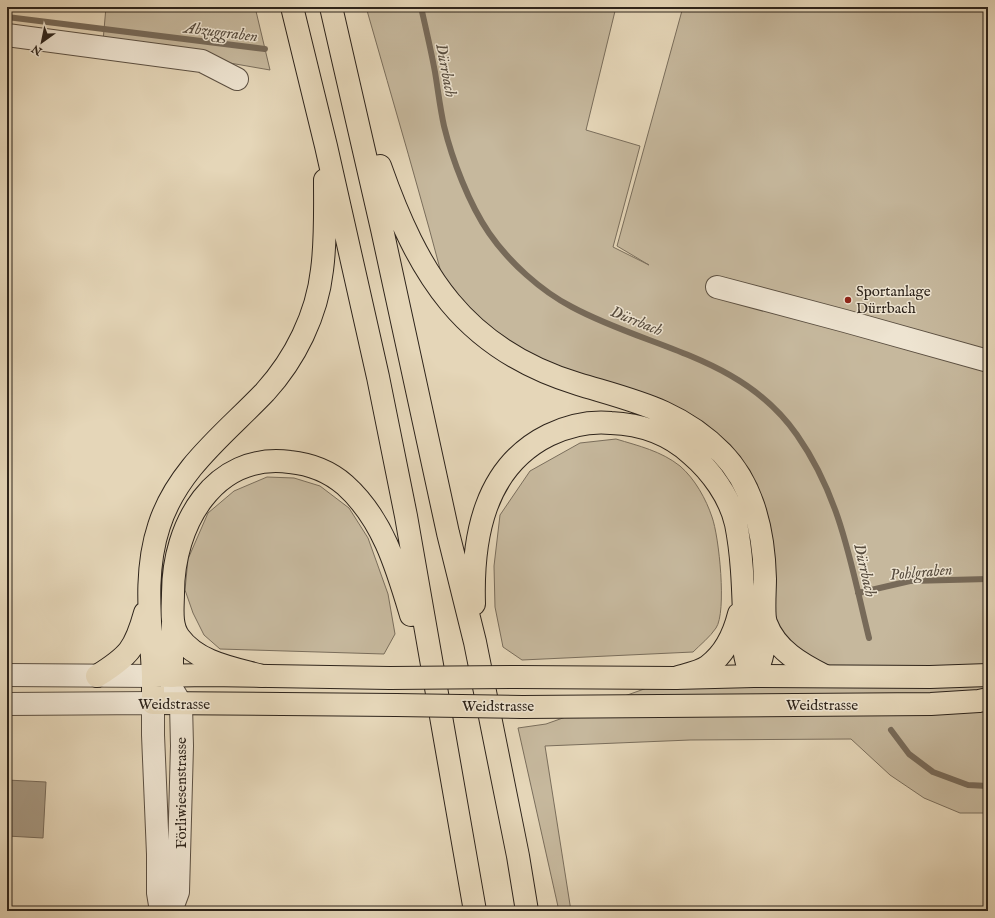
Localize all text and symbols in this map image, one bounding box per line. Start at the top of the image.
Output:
water label: Abzuggraben [181,18,259,47]
north arrow [22,22,62,62]
text: N [29,41,46,59]
water label: Dürrbach [430,42,460,99]
place label: Sportanlage Dürrbach [856,282,931,318]
marker: Sportanlage Dürrbach [843,295,853,305]
water label: Dürrbach [607,302,665,341]
water label: Dürrbach [848,542,880,599]
water label: Pohlgraben [889,560,953,586]
street label: Weidstrasse [138,695,210,714]
street label: Weidstrasse [786,696,858,715]
street label: Weidstrasse [462,697,534,716]
street label: Förliwiesenstrasse [172,737,191,849]

